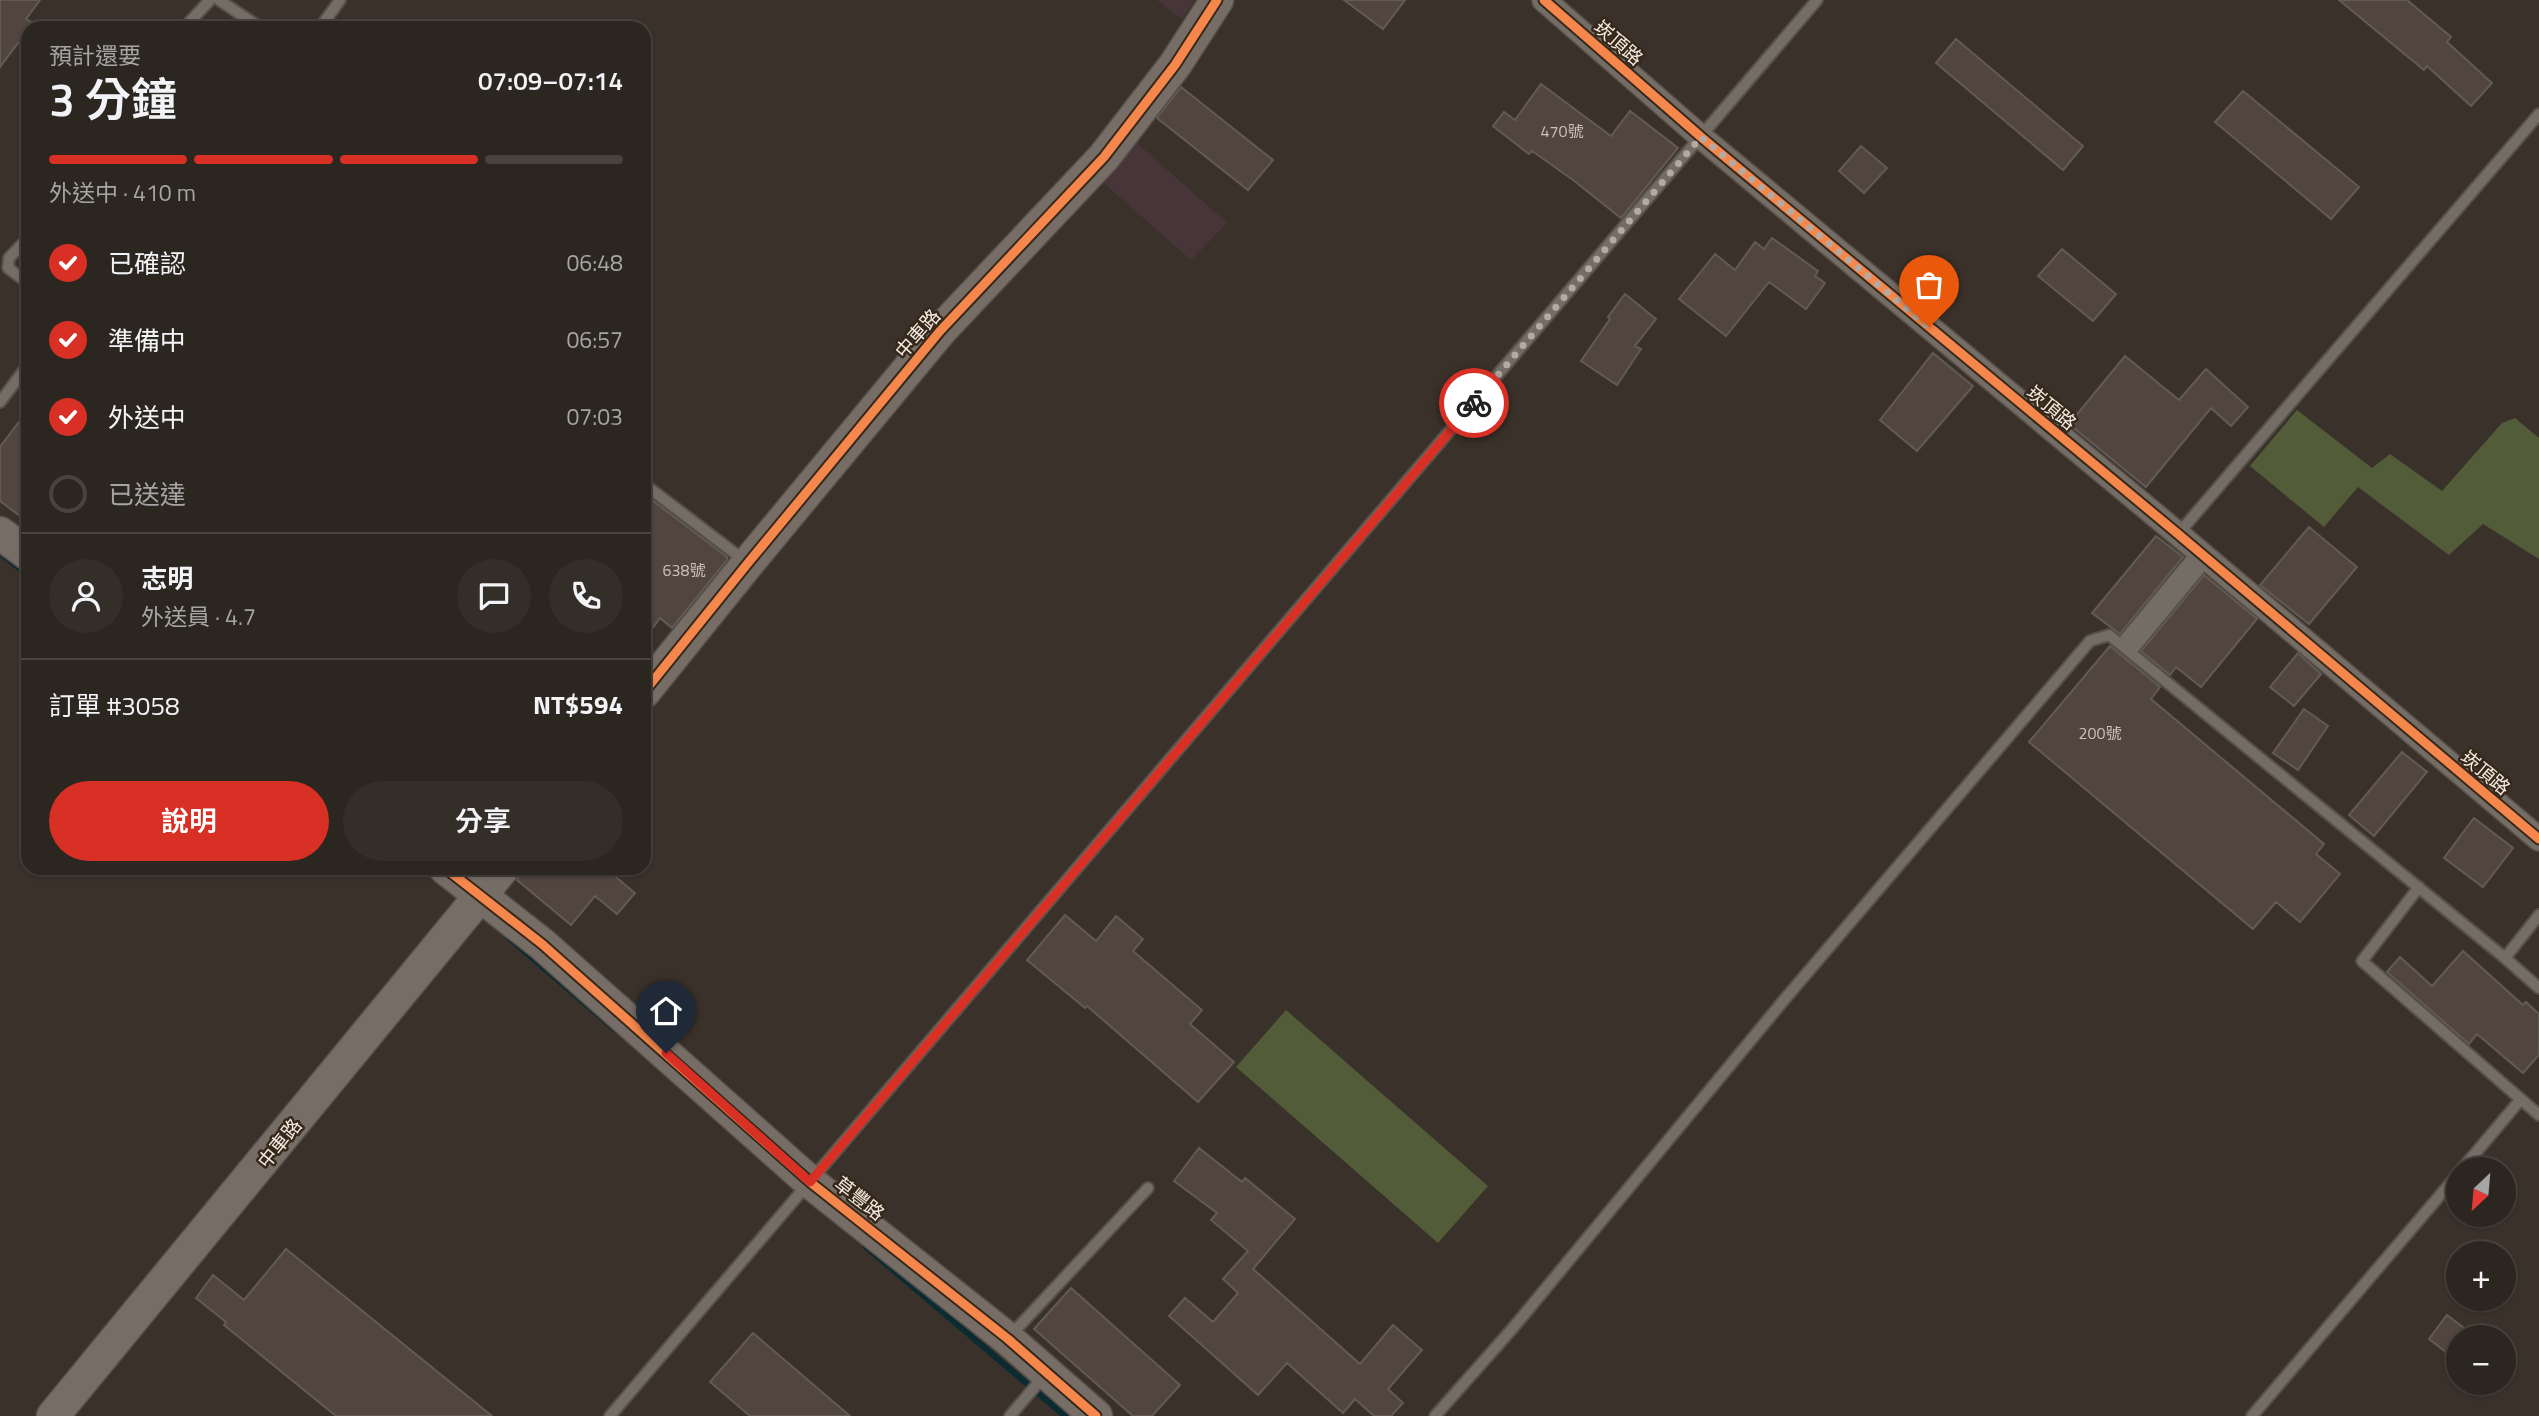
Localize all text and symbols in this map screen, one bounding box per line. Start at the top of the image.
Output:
street label: 崁頂路 [1588,12,1650,72]
text: 預計還要 [49,38,141,73]
text: 07:09–07:14 [478,61,623,100]
text: 3 分鐘 [49,64,177,134]
house number: 470號 [1541,119,1583,143]
text: 外送中 · 410 m [49,175,196,210]
icon: check [49,244,87,282]
text: 已確認 [108,244,186,283]
text: 06:48 [566,245,623,280]
pin [1899,255,1959,327]
icon: bag [1910,266,1948,304]
street label: 中車路 [887,302,947,364]
icon: check [49,321,87,359]
text: 準備中 [108,321,186,360]
text: 06:57 [566,322,623,357]
courier [1439,368,1509,438]
street label: 崁頂路 [2021,378,2083,436]
icon: bike [1455,384,1493,422]
icon: check [49,398,87,436]
text: 外送中 [108,398,186,437]
text: 07:03 [566,399,623,434]
text: 已送達 [108,475,186,514]
house number: 638號 [663,558,705,582]
button: person [49,559,123,633]
text: 志明 [141,559,193,598]
button: chat [457,559,531,633]
button: phone [549,559,623,633]
text: 外送員 · 4.7 [141,599,256,634]
text: NT$594 [533,685,623,724]
text: 訂單 #3058 [49,686,180,725]
house number: 200號 [2079,721,2121,745]
street label: 崁頂路 [2455,743,2517,801]
button: 說明 [49,781,329,861]
button: 分享 [343,781,623,861]
pin [636,981,696,1053]
icon: home [647,992,685,1030]
street label: 中車路 [250,1112,308,1174]
north arrow [2446,1157,2516,1227]
map controls [2446,1157,2516,1395]
street label: 草豐路 [829,1169,891,1227]
button: + [2446,1241,2516,1311]
button: − [2446,1325,2516,1395]

